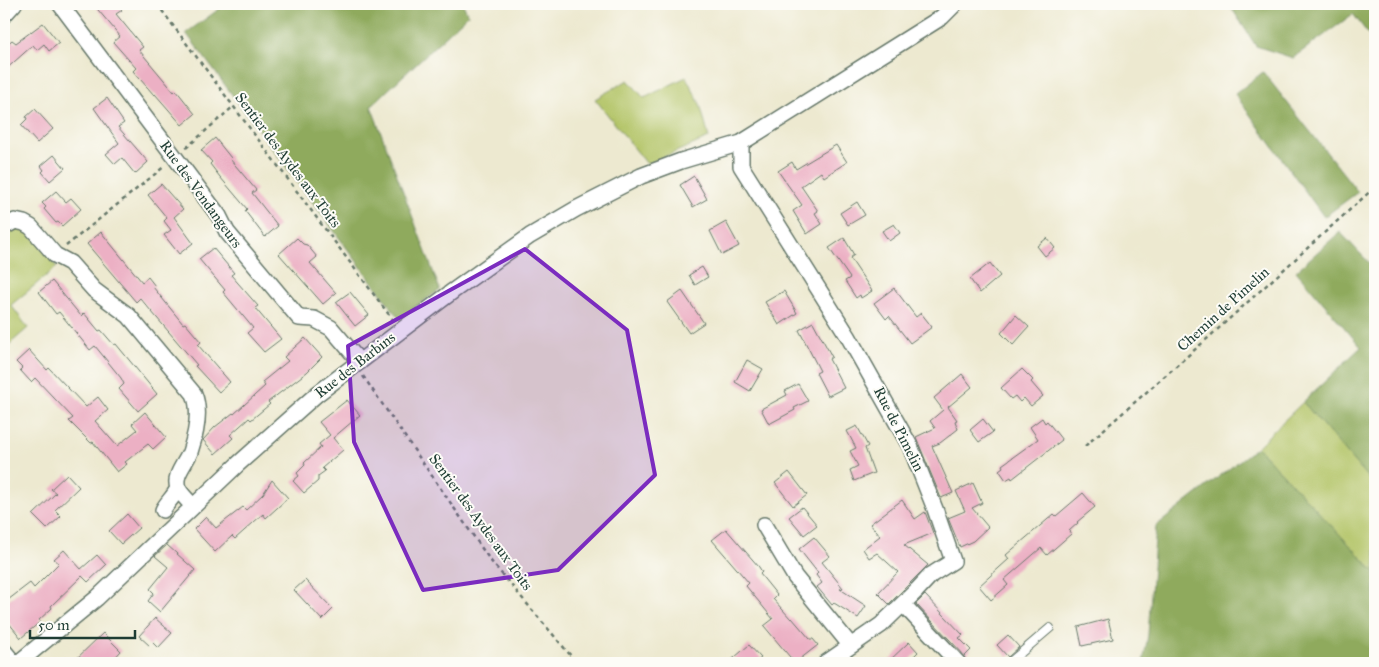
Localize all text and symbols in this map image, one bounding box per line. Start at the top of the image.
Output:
street label: Sentier des Aydes aux Toits [231,89,345,231]
street label: Rue des Vendangeurs [156,137,246,251]
street label: Chemin de Pimelin [1173,263,1273,355]
street label: Rue des Barbins [311,328,399,402]
street label: Rue de Pimelin [870,384,928,474]
street label: Sentier des Aydes aux Toits [425,450,537,594]
scale bar [30,607,135,639]
text: 50 m [38,616,70,634]

